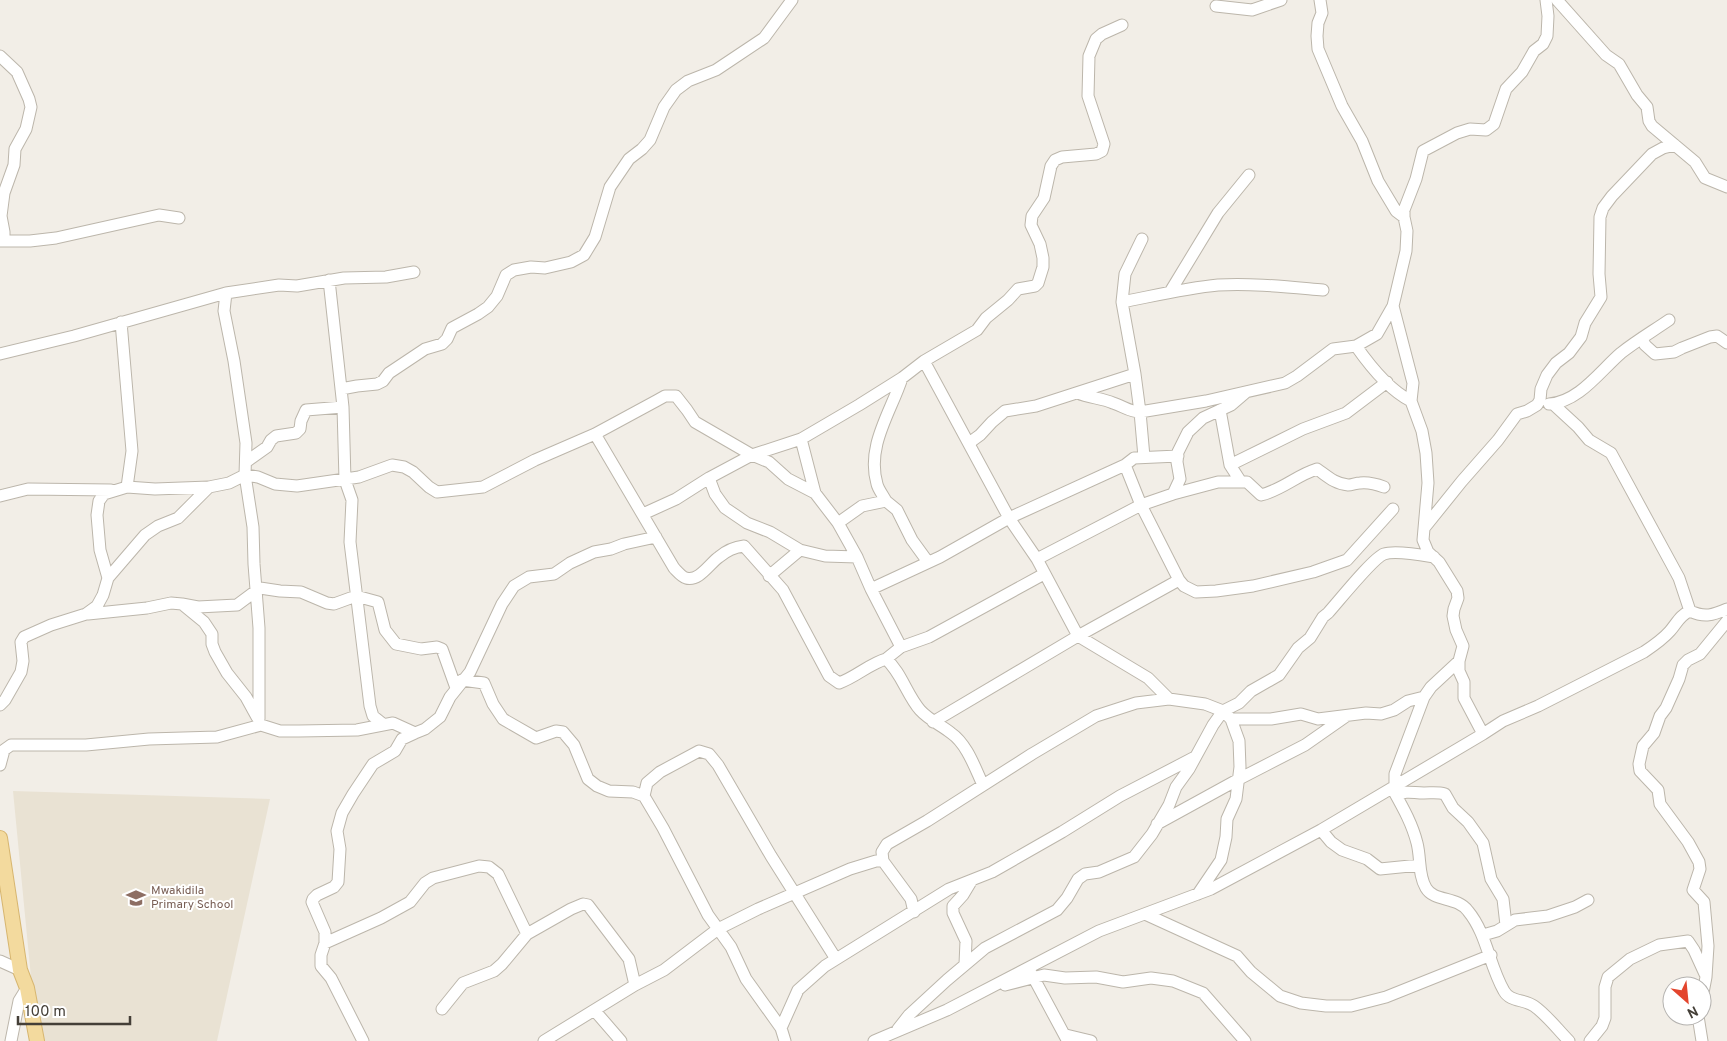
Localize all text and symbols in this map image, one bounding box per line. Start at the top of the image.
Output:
place label: Mwakidila Primary School [151,883,234,913]
school or university icon: Mwakidila Primary School [125,887,147,909]
north arrow [1662,976,1712,1026]
scale bar [18,994,130,1026]
text: N [1684,1001,1701,1021]
text: 100 m [25,1003,66,1022]

